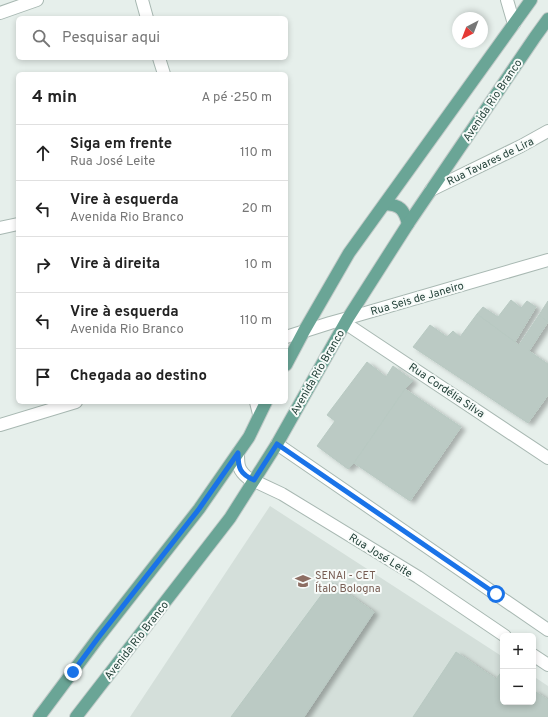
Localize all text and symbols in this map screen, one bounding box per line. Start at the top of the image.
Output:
north arrow [452,12,488,48]
search box [16,16,288,60]
icon: search [30,27,52,49]
text: Pesquisar aqui [62,29,160,48]
street label: Avenida Rio Branco [460,57,526,144]
text: 4 min [32,87,77,109]
text: A pé · 250 m [202,90,272,106]
text: Siga em frente [70,135,172,154]
street label: Rua Tavares de Lira [445,135,536,189]
icon: ahead [32,142,54,164]
text: 110 m [240,145,272,161]
text: Rua José Leite [70,154,155,170]
text: Vire à esquerda [70,191,179,210]
icon: left [32,198,54,220]
text: 20 m [242,201,272,217]
text: Avenida Rio Branco [70,210,184,226]
icon: right [32,254,54,276]
text: Vire à direita [70,255,160,274]
text: 10 m [245,257,272,273]
street label: Rua Seis de Janeiro [369,279,466,319]
text: Vire à esquerda [70,303,179,322]
icon: left [32,310,54,332]
text: 110 m [240,313,272,329]
text: Avenida Rio Branco [70,322,184,338]
street label: Avenida Rio Branco [288,327,348,418]
street label: Rua Cordélia Silva [406,360,487,422]
icon: arrive [32,366,54,388]
text: Chegada ao destino [70,367,207,386]
street label: Rua José Leite [346,531,415,581]
place label: SENAI - CET Ítalo Bologna [315,569,381,596]
school or university icon: SENAI - CET Ítalo Bologna [294,572,312,590]
route start [487,585,505,603]
street label: Avenida Rio Branco [102,598,172,683]
map controls [500,633,536,705]
button: + [500,633,536,669]
route end [64,663,82,681]
button: − [500,669,536,705]

